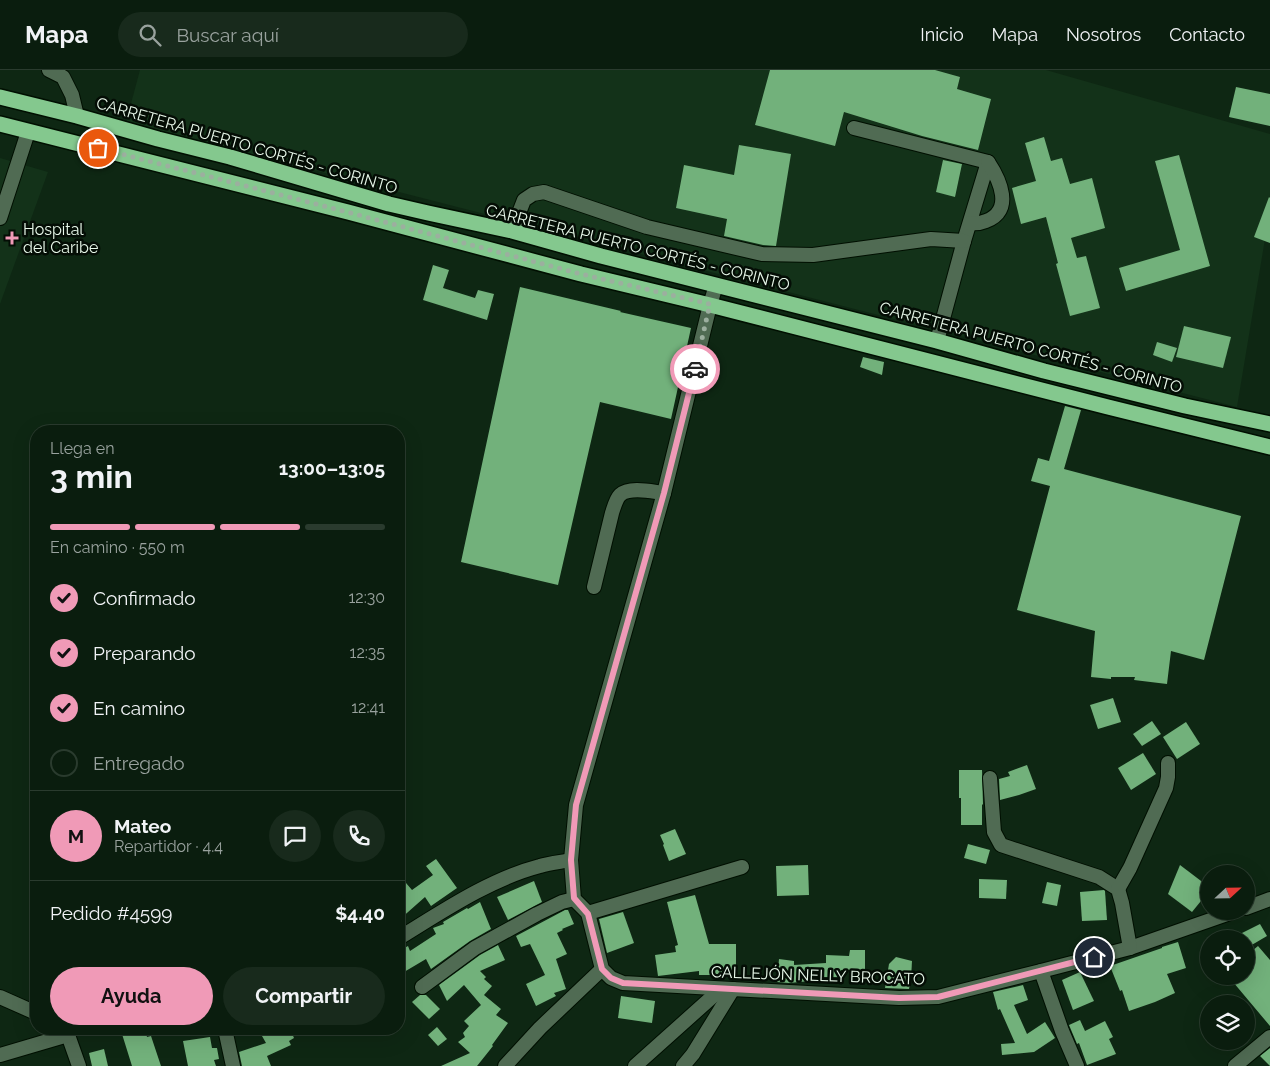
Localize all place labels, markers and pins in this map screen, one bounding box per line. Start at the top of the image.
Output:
pin [77,127,119,169]
place label: Hospital del Caribe [23,220,98,257]
marker: Hospital del Caribe [5,231,19,245]
pin [1073,936,1115,978]

